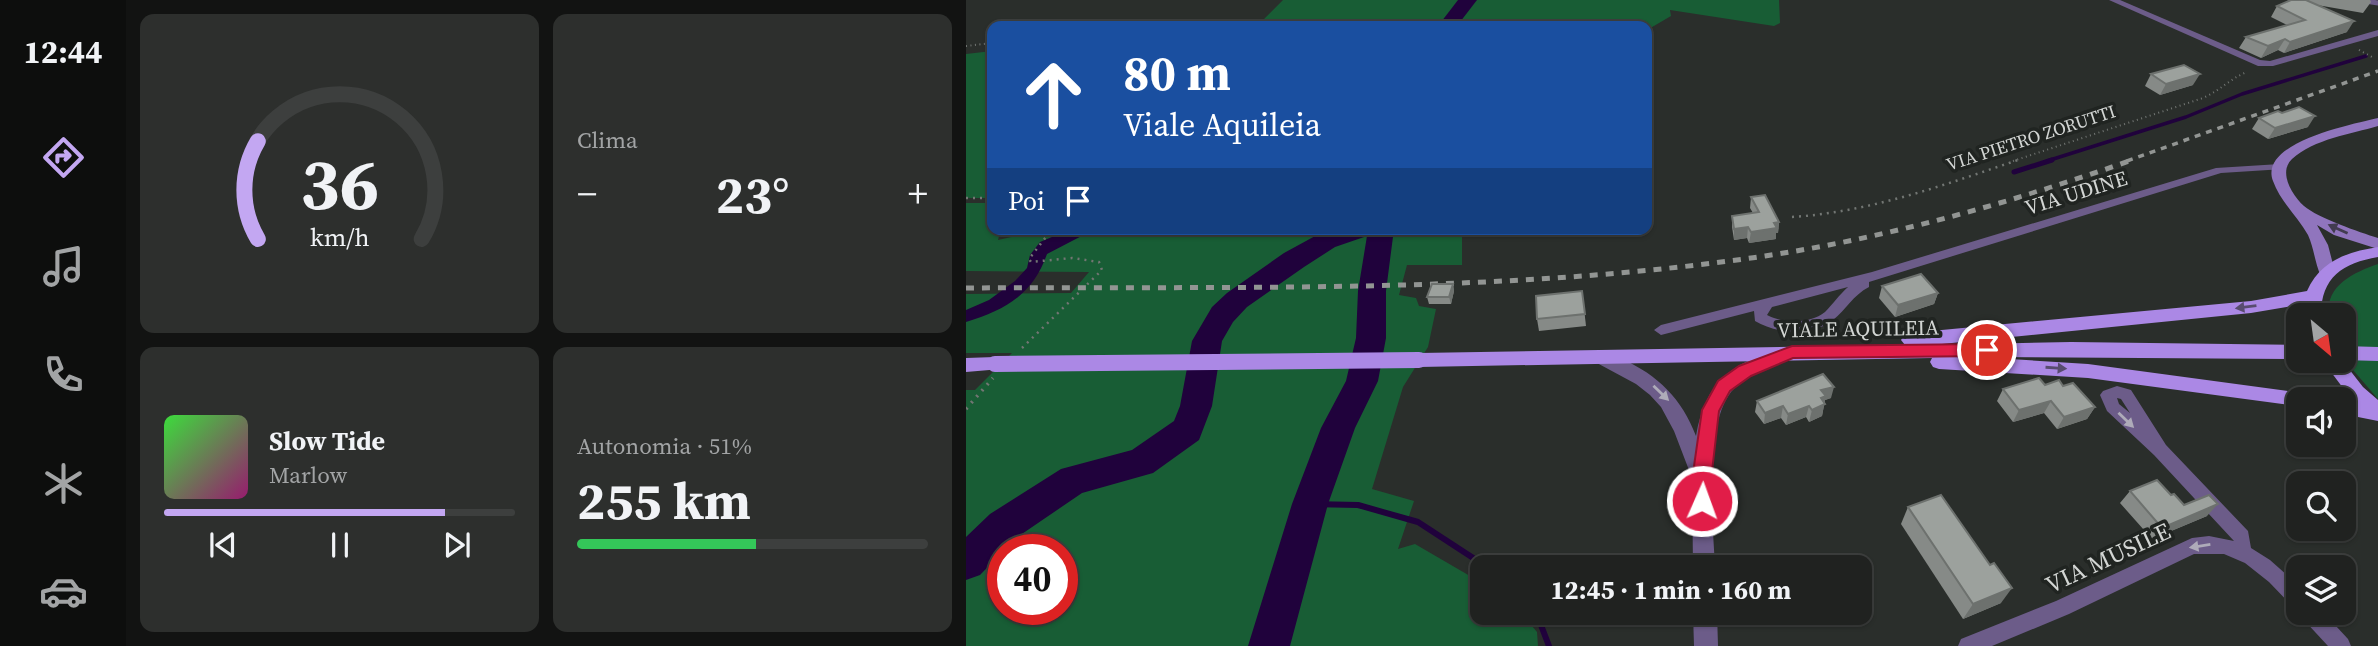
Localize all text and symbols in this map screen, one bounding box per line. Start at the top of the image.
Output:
text: 12:44 [24,30,102,74]
text: 80 m [1123,39,1231,106]
icon: ahead [1008,49,1099,140]
street label: VIA PIETRO ZORUTTI [1943,98,2119,177]
text: Viale Aquileia [1123,103,1321,147]
text: Clima [577,124,638,156]
icon: directions [39,133,88,182]
text: 36 [300,135,379,234]
text: 23° [716,159,789,230]
street label: VIA UDINE [2021,163,2131,222]
text: − [577,168,597,220]
text: + [908,168,928,220]
icon: arrive [1059,182,1097,220]
text: Poi [1008,183,1045,219]
text: km/h [310,220,369,254]
one-way arrow [2327,223,2348,234]
icon: music [39,242,88,291]
one-way arrow [2234,302,2256,313]
north arrow [2286,303,2356,373]
map controls [2286,303,2356,625]
street label: VIALE AQUILEIA [1777,313,1939,344]
pin [1957,320,2017,380]
icon: arrive [1968,331,2006,369]
icon: phone [39,350,88,399]
one-way arrow [2045,363,2067,374]
one-way arrow [1652,384,1669,400]
button: sound [2286,387,2356,457]
one-way arrow [2117,412,2134,428]
text: Slow Tide [269,423,385,459]
text: Autonomia · 51% [577,430,752,462]
icon: climate [39,459,88,508]
text: Marlow [269,459,347,491]
position arrow [1665,464,1739,538]
text: 255 km [577,465,751,536]
button: search [2286,471,2356,541]
street label: VIA MUSILE [2040,514,2176,601]
icon: previous [204,526,242,564]
icon: pause [321,526,359,564]
icon: next [438,526,476,564]
speed limit sign: 40 [987,534,1078,625]
one-way arrow [2189,541,2211,552]
button: layers [2286,555,2356,625]
icon: car [39,567,88,616]
text: 12:45 · 1 min · 160 m [1551,572,1791,608]

